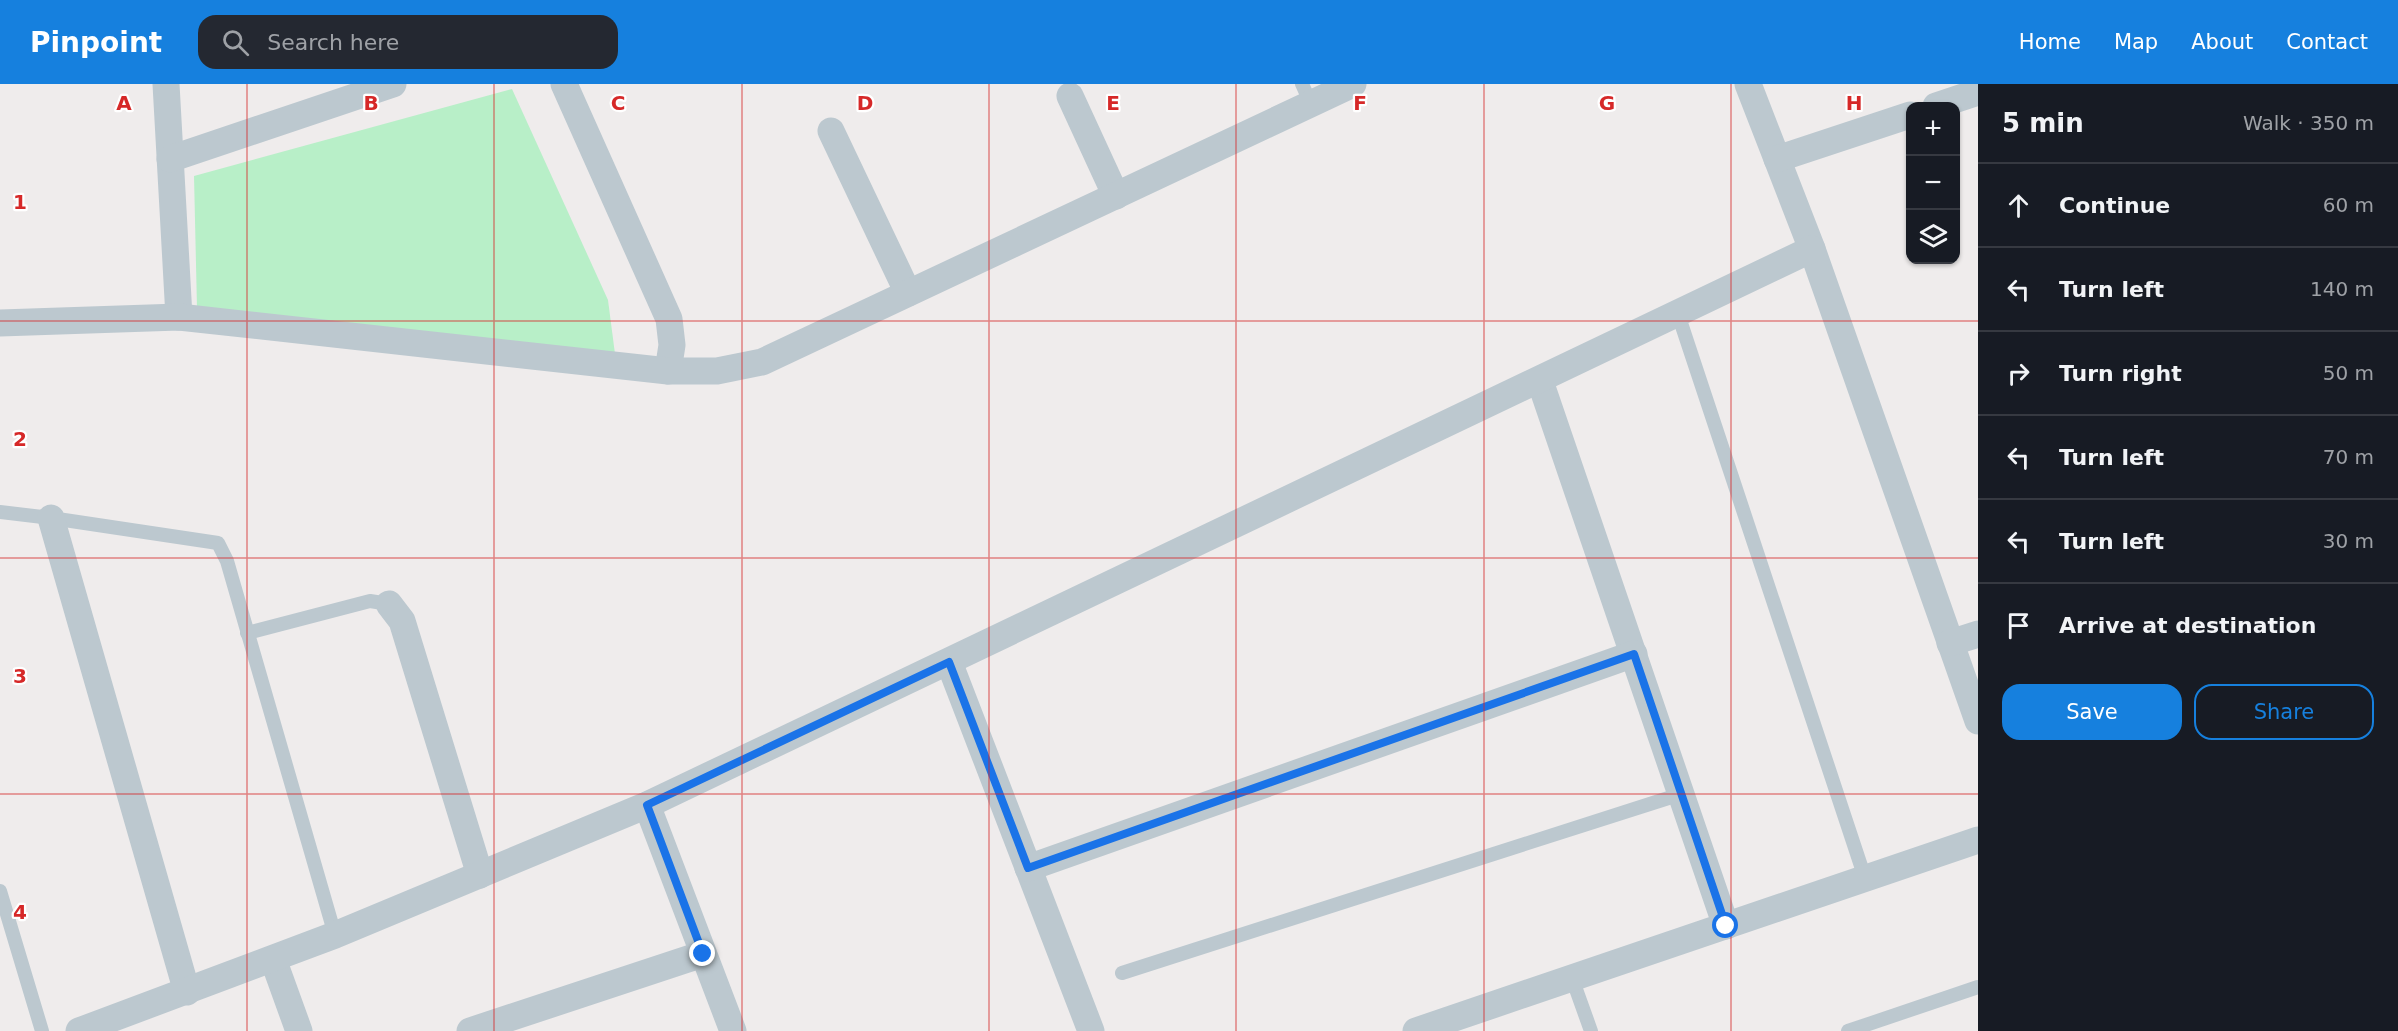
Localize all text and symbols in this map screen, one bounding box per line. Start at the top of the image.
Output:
search box [198,15,618,69]
text: Pinpoint [30,26,162,59]
icon: search [219,26,252,59]
text: Search here [267,30,399,55]
text: Home [2019,30,2081,54]
text: Map [2114,30,2158,54]
text: About [2191,30,2253,54]
text: Contact [2286,30,2368,54]
text: A [116,91,132,115]
text: B [363,91,379,115]
text: C [611,91,625,115]
text: D [857,91,873,115]
text: E [1106,91,1120,115]
text: F [1353,91,1367,115]
text: G [1599,91,1615,115]
text: H [1846,91,1862,115]
map controls [1906,102,1960,264]
button: + [1906,102,1960,156]
text: 5 min [2002,108,2084,138]
text: Walk · 350 m [2243,111,2374,135]
button: − [1906,156,1960,210]
icon: ahead [2002,189,2035,222]
text: 1 [13,190,27,214]
text: Continue [2059,193,2170,218]
text: 60 m [2323,193,2374,217]
button: layers [1906,210,1960,264]
icon: left [2002,273,2035,306]
text: Turn left [2059,277,2164,302]
text: 140 m [2310,277,2374,301]
icon: right [2002,357,2035,390]
text: Turn right [2059,361,2182,386]
text: 50 m [2323,361,2374,385]
text: 2 [13,427,27,451]
icon: left [2002,441,2035,474]
text: Turn left [2059,445,2164,470]
text: 70 m [2323,445,2374,469]
icon: left [2002,525,2035,558]
text: Turn left [2059,529,2164,554]
text: 30 m [2323,529,2374,553]
icon: arrive [2002,609,2035,642]
text: Arrive at destination [2059,613,2316,638]
text: 3 [13,664,27,688]
button: Save [2002,684,2182,740]
button: Share [2194,684,2374,740]
text: 4 [13,900,27,924]
route start [1712,912,1738,938]
route end [689,940,715,966]

